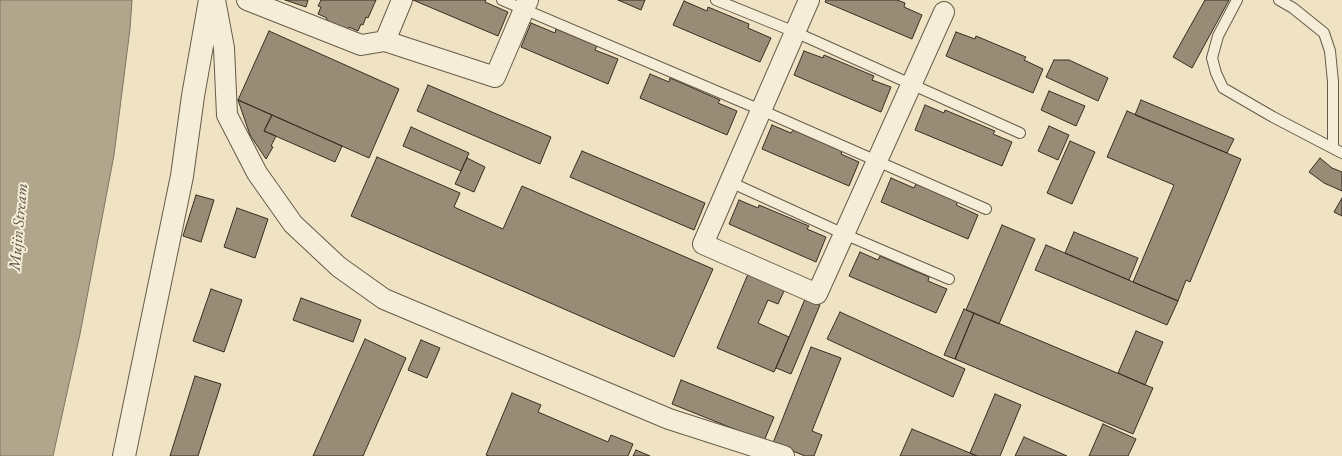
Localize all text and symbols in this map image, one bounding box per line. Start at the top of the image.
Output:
water label: Mujin Stream [6,182,32,272]

